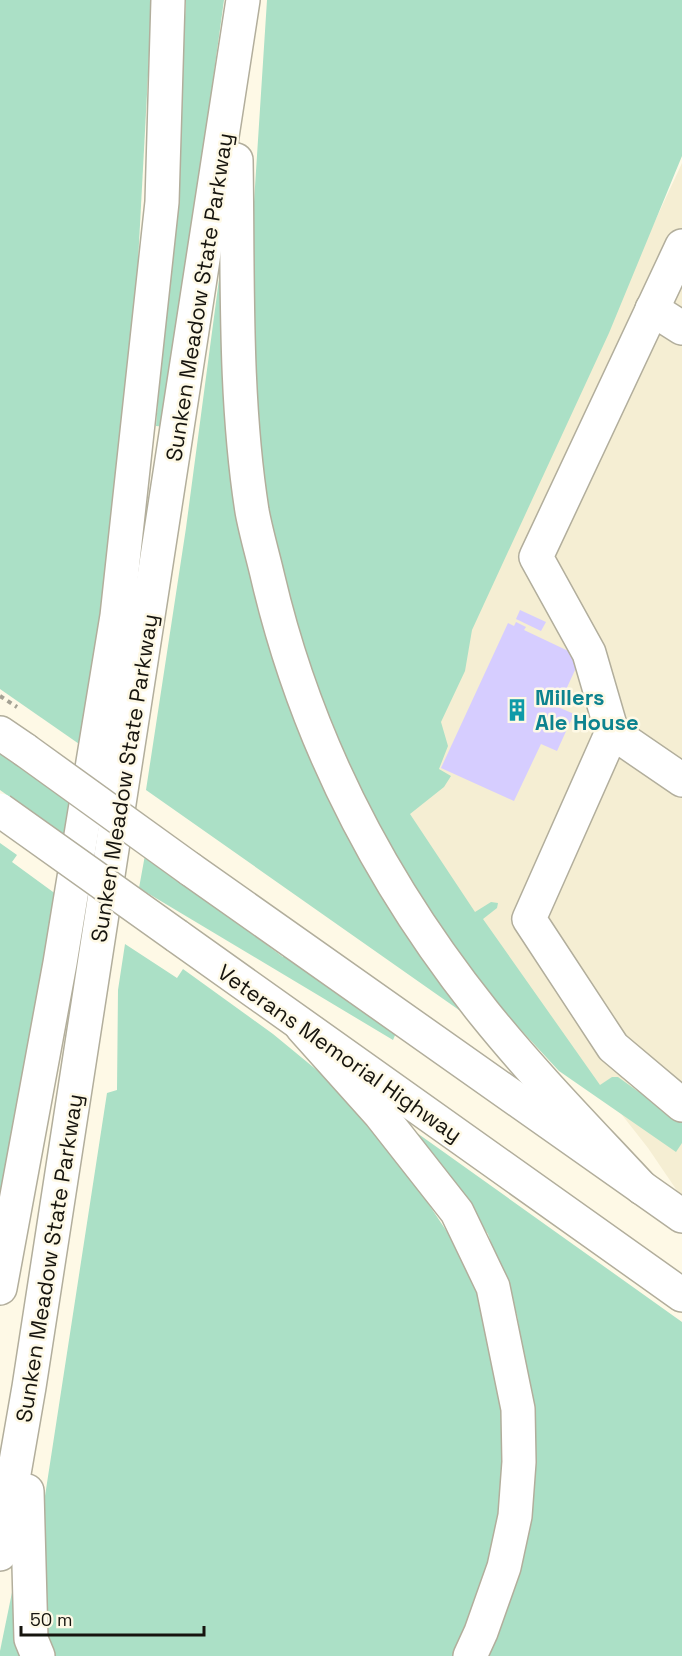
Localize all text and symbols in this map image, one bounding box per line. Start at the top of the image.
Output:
street label: Sunken Meadow State Parkway [159,131,239,463]
street label: Sunken Meadow State Parkway [84,612,164,944]
place label: Millers Ale House [535,683,639,736]
building icon: Millers Ale House [504,697,530,723]
street label: Veterans Memorial Highway [212,958,468,1148]
street label: Sunken Meadow State Parkway [9,1092,89,1424]
scale bar [21,1599,204,1637]
text: 50 m [30,1608,72,1631]

